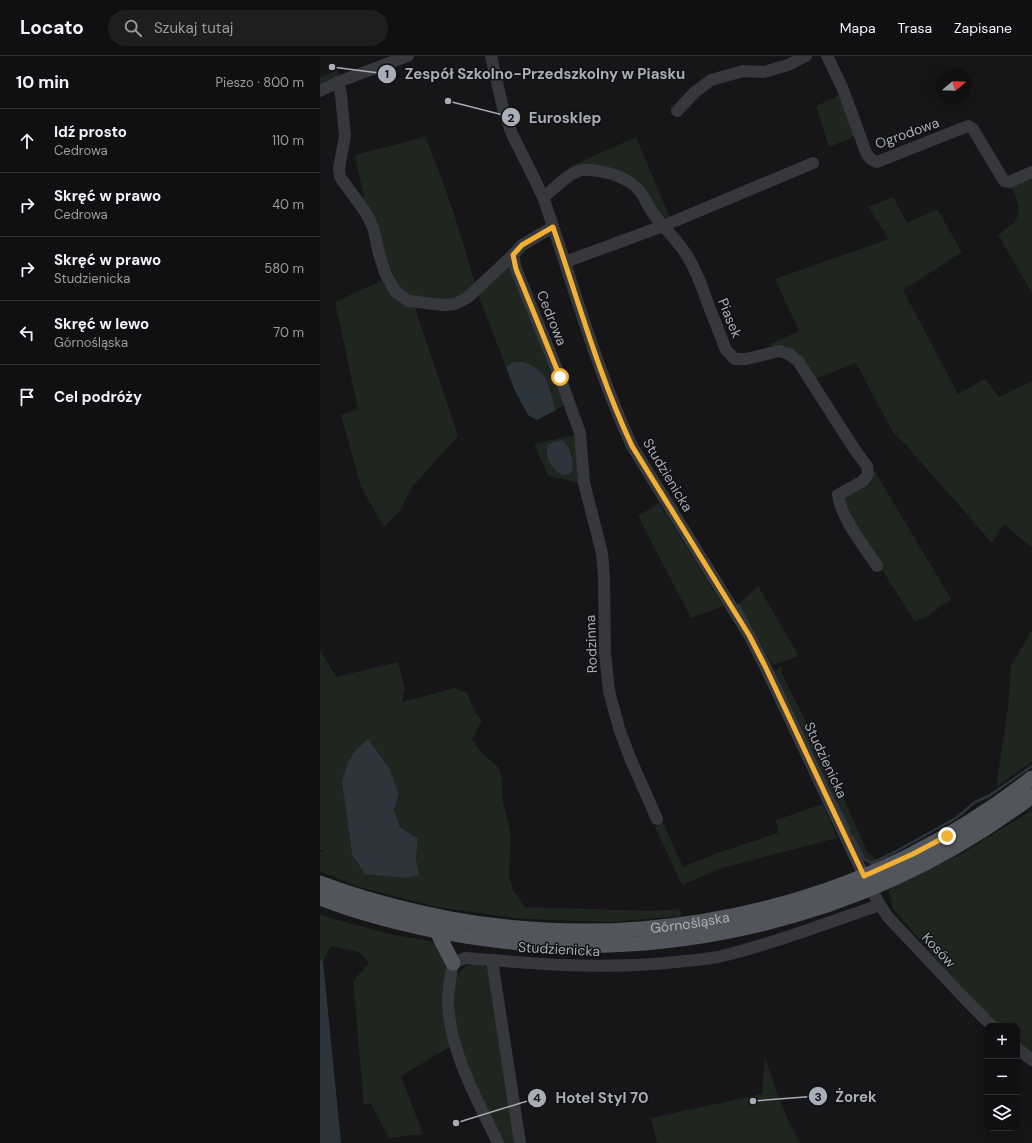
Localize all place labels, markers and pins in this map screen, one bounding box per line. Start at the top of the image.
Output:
callout: Zespół Szkolno-Przedszkolny w Piasku [377,61,693,88]
callout: Eurosklep [501,104,609,131]
callout: Żorek [808,1083,885,1110]
callout: Hotel Styl 70 [527,1085,656,1112]

